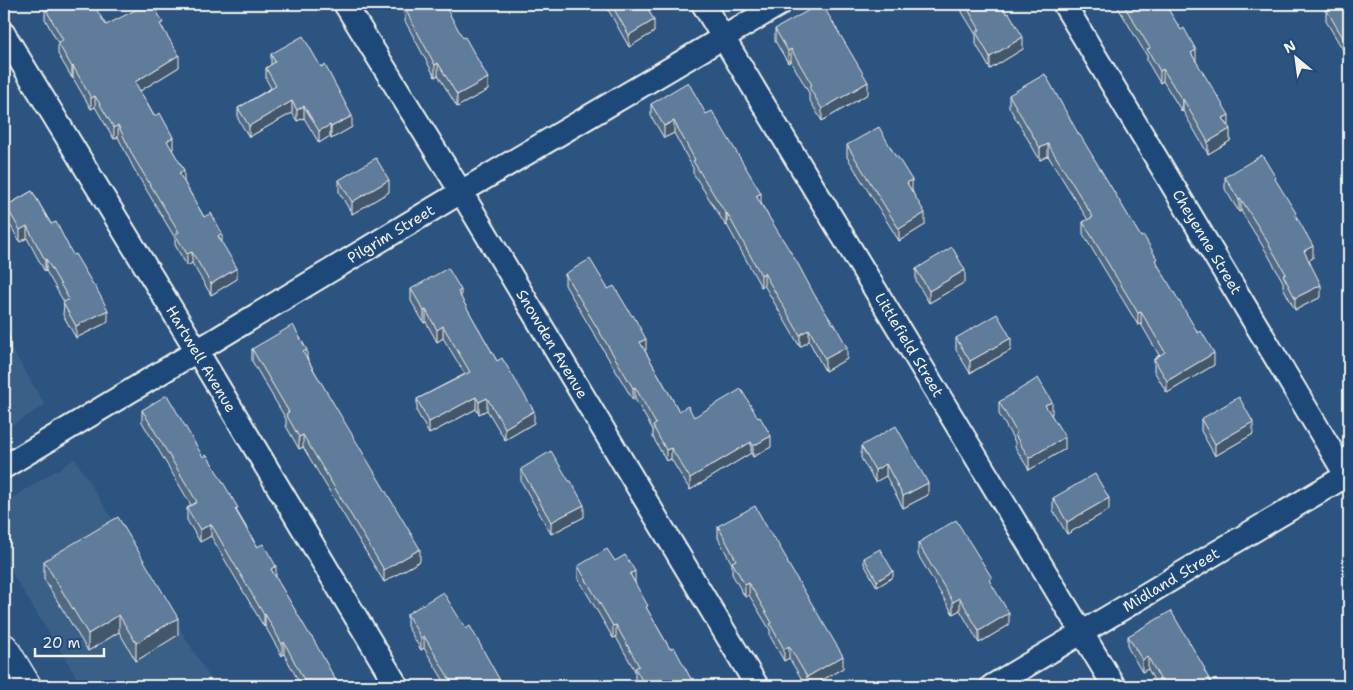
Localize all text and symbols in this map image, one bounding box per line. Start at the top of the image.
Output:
north arrow [1270,32,1320,82]
text: N [1280,36,1299,57]
street label: Cheyenne Street [1168,186,1246,298]
street label: Pilgrim Street [344,200,438,268]
street label: Snowden Avenue [511,286,593,402]
street label: Littlefield Street [870,289,948,401]
street label: Hartwell Avenue [161,302,241,416]
street label: Midland Street [1119,543,1223,617]
scale bar [35,625,104,657]
text: 20 m [42,633,81,653]

